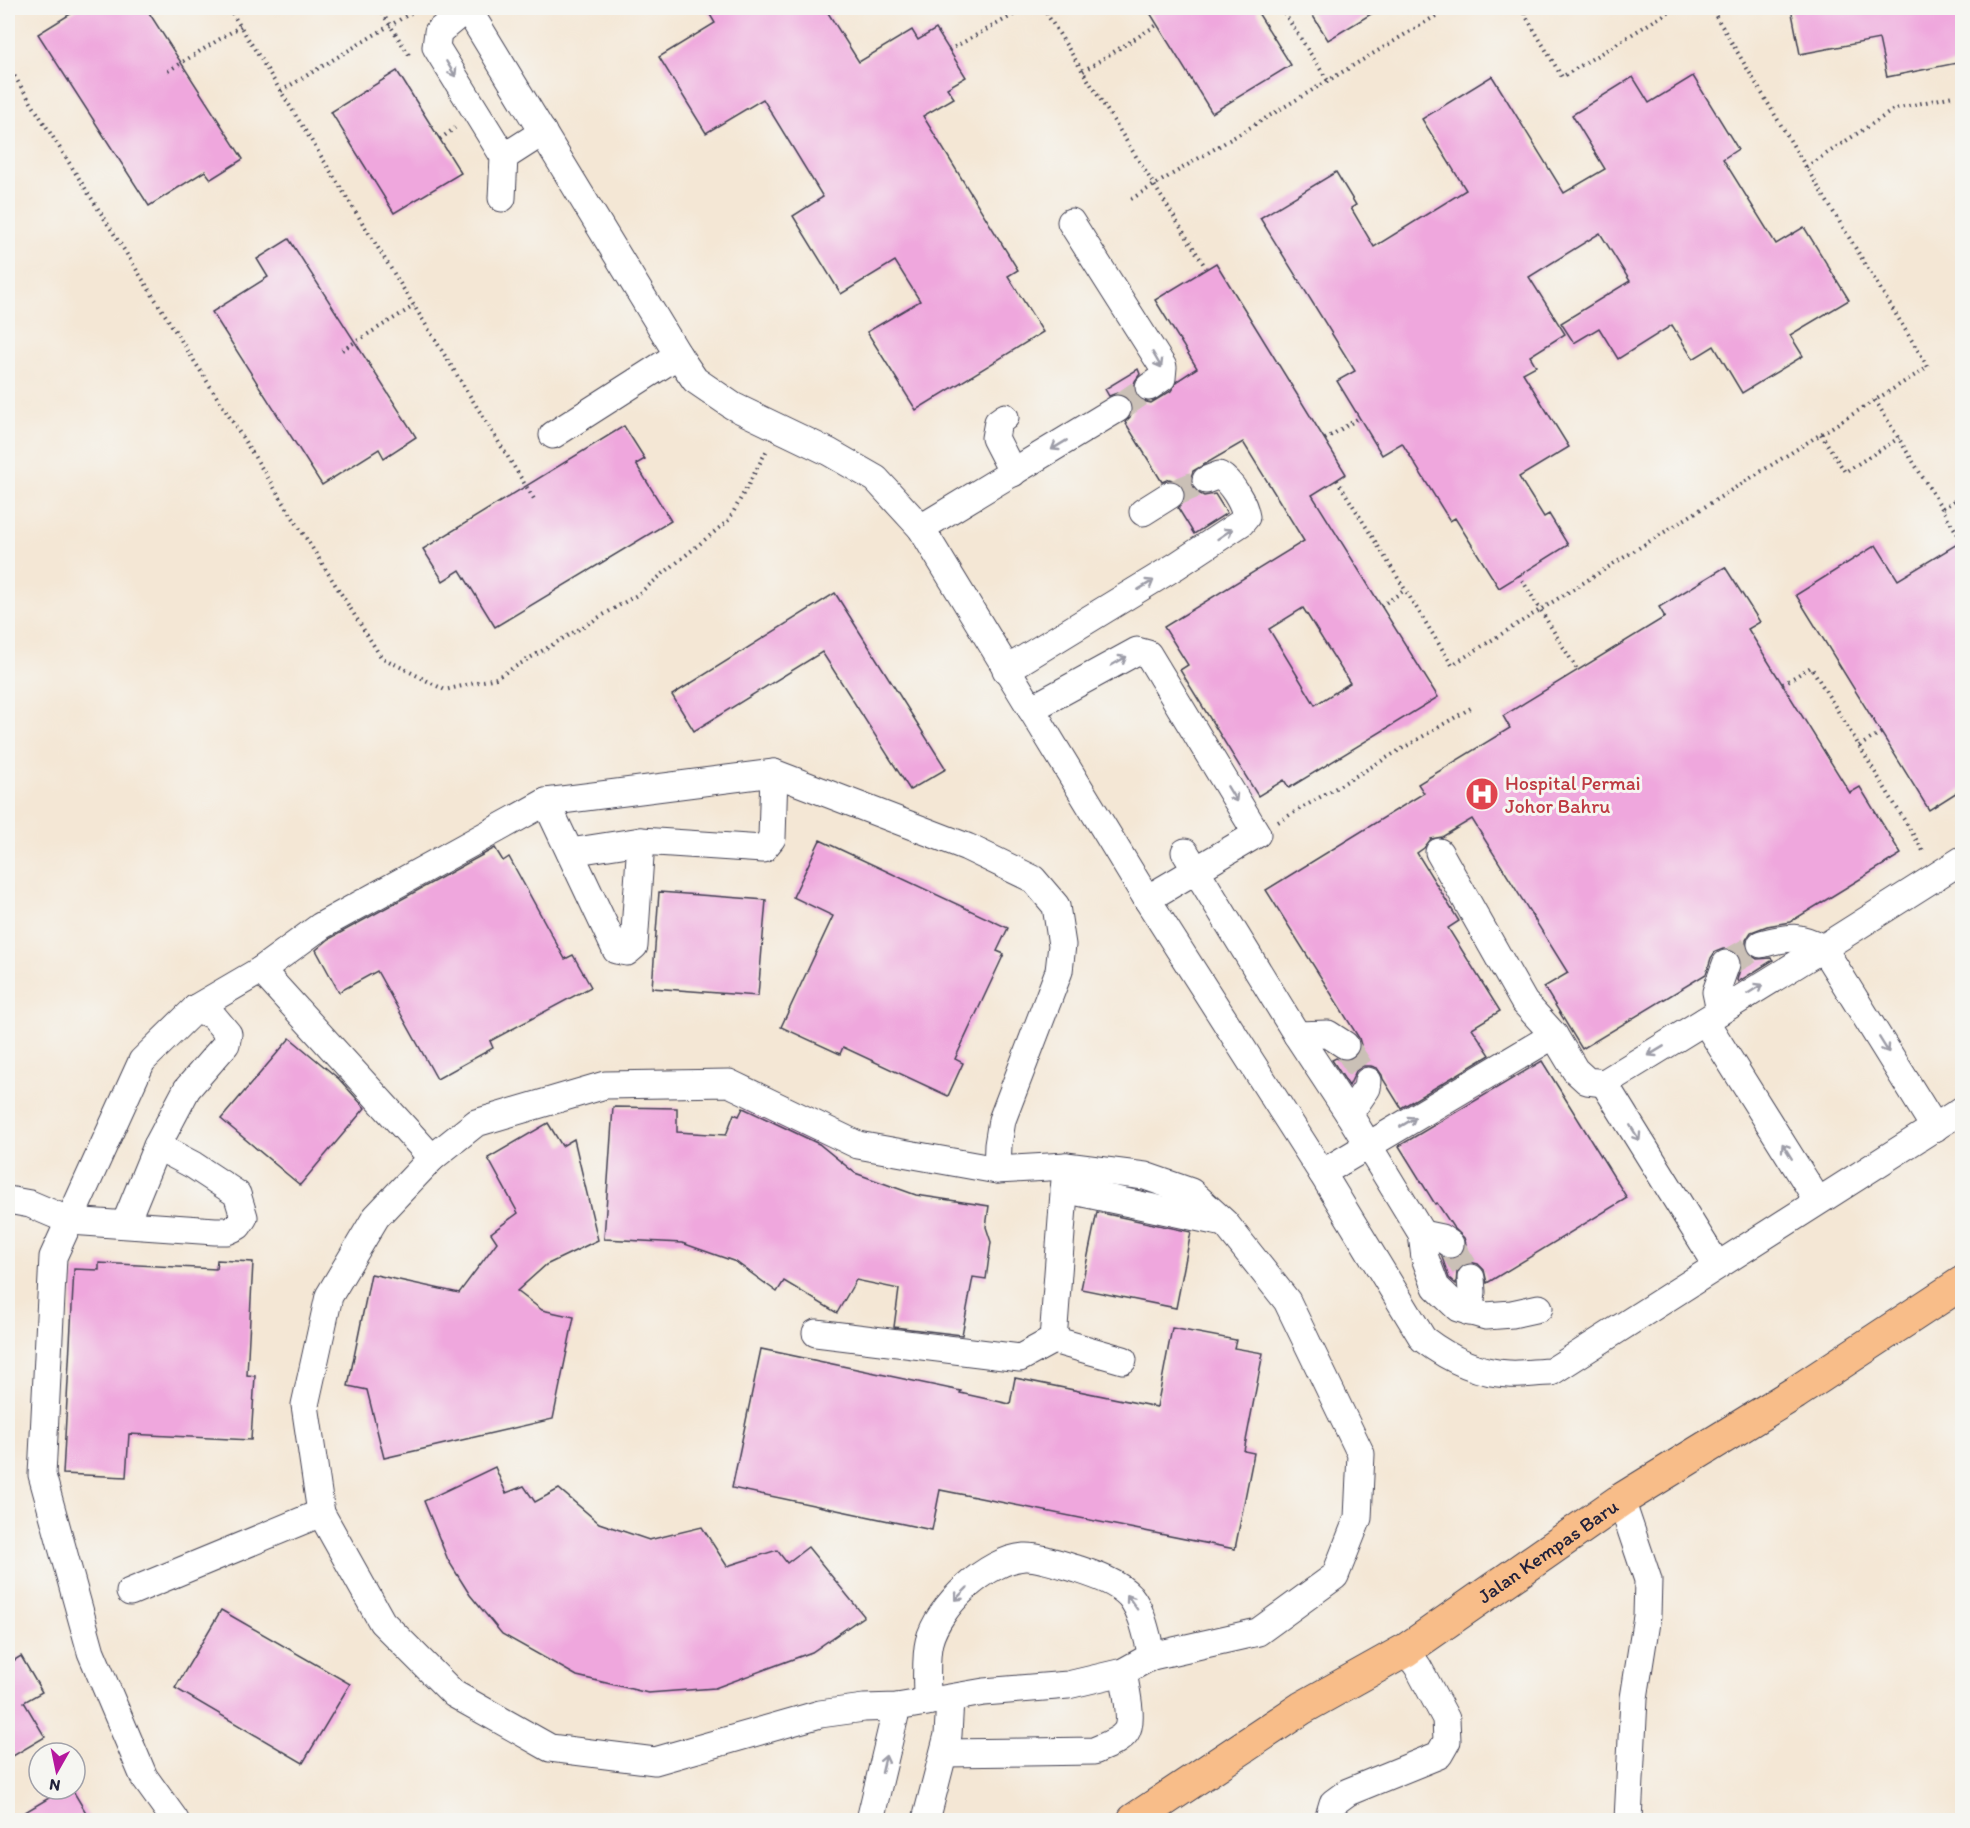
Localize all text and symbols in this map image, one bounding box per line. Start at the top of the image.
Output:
one-way arrow [446,60,458,77]
one-way arrow [1152,351,1164,368]
one-way arrow [1051,440,1068,452]
one-way arrow [1216,527,1233,539]
one-way arrow [1137,578,1154,590]
one-way arrow [1110,654,1127,666]
place label: Hospital Permai Johor Bahru [1505,771,1641,818]
hospital icon: Hospital Permai Johor Bahru [1464,776,1500,812]
one-way arrow [1227,785,1239,802]
one-way arrow [1746,983,1763,995]
one-way arrow [1878,1036,1890,1053]
one-way arrow [1647,1045,1664,1058]
one-way arrow [1399,1115,1416,1127]
one-way arrow [1629,1124,1641,1141]
one-way arrow [1781,1143,1793,1160]
street label: Jalan Kempas Baru [1473,1494,1623,1608]
one-way arrow [954,1586,969,1601]
one-way arrow [1126,1594,1138,1610]
north arrow [27,1741,87,1801]
one-way arrow [879,1754,891,1773]
text: N [48,1775,62,1796]

